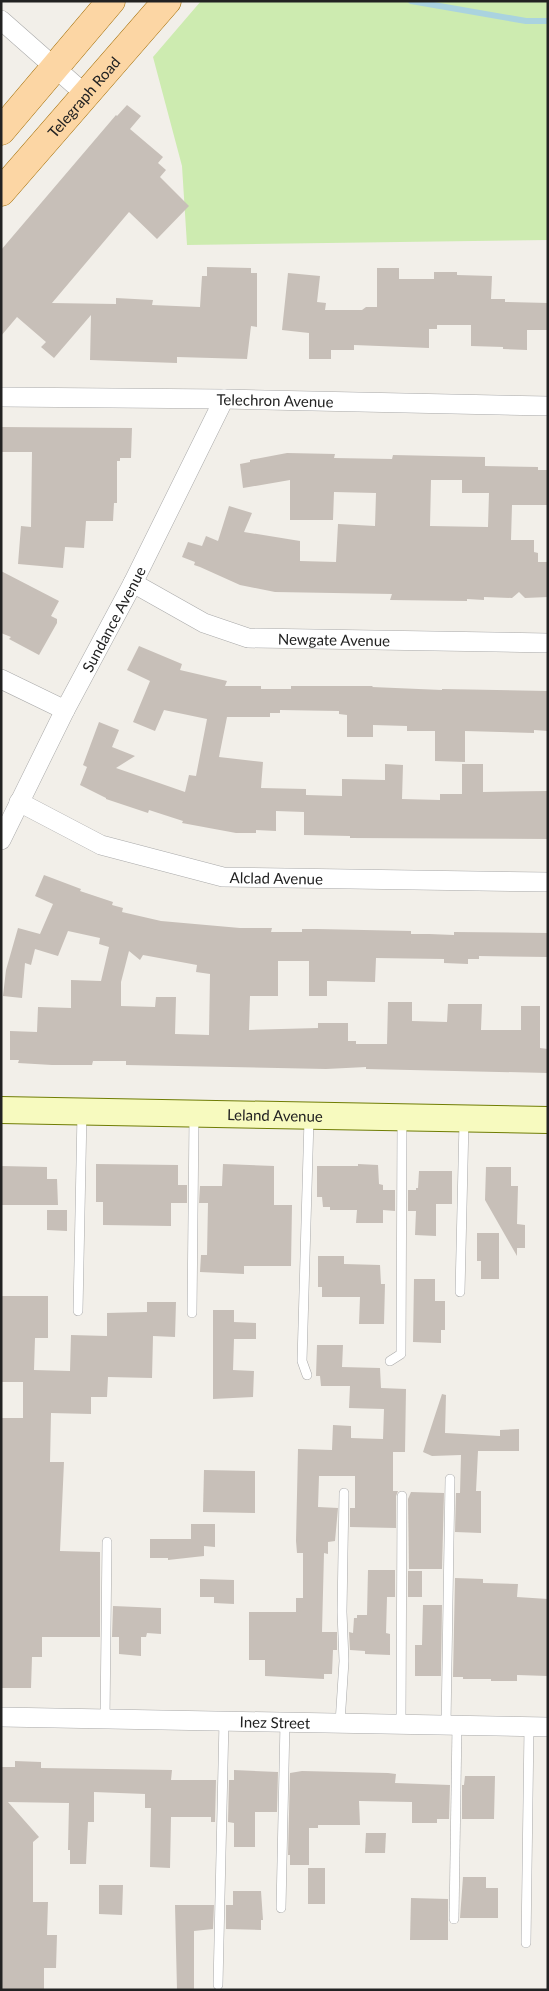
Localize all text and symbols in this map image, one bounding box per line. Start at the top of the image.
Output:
street label: Telegraph Road [44,53,124,141]
street label: Telechron Avenue [216,390,334,410]
street label: Sundance Avenue [78,563,149,675]
street label: Newgate Avenue [278,629,390,649]
street label: Alclad Avenue [229,868,323,888]
street label: Leland Avenue [227,1105,323,1125]
street label: Inez Street [240,1712,311,1732]

